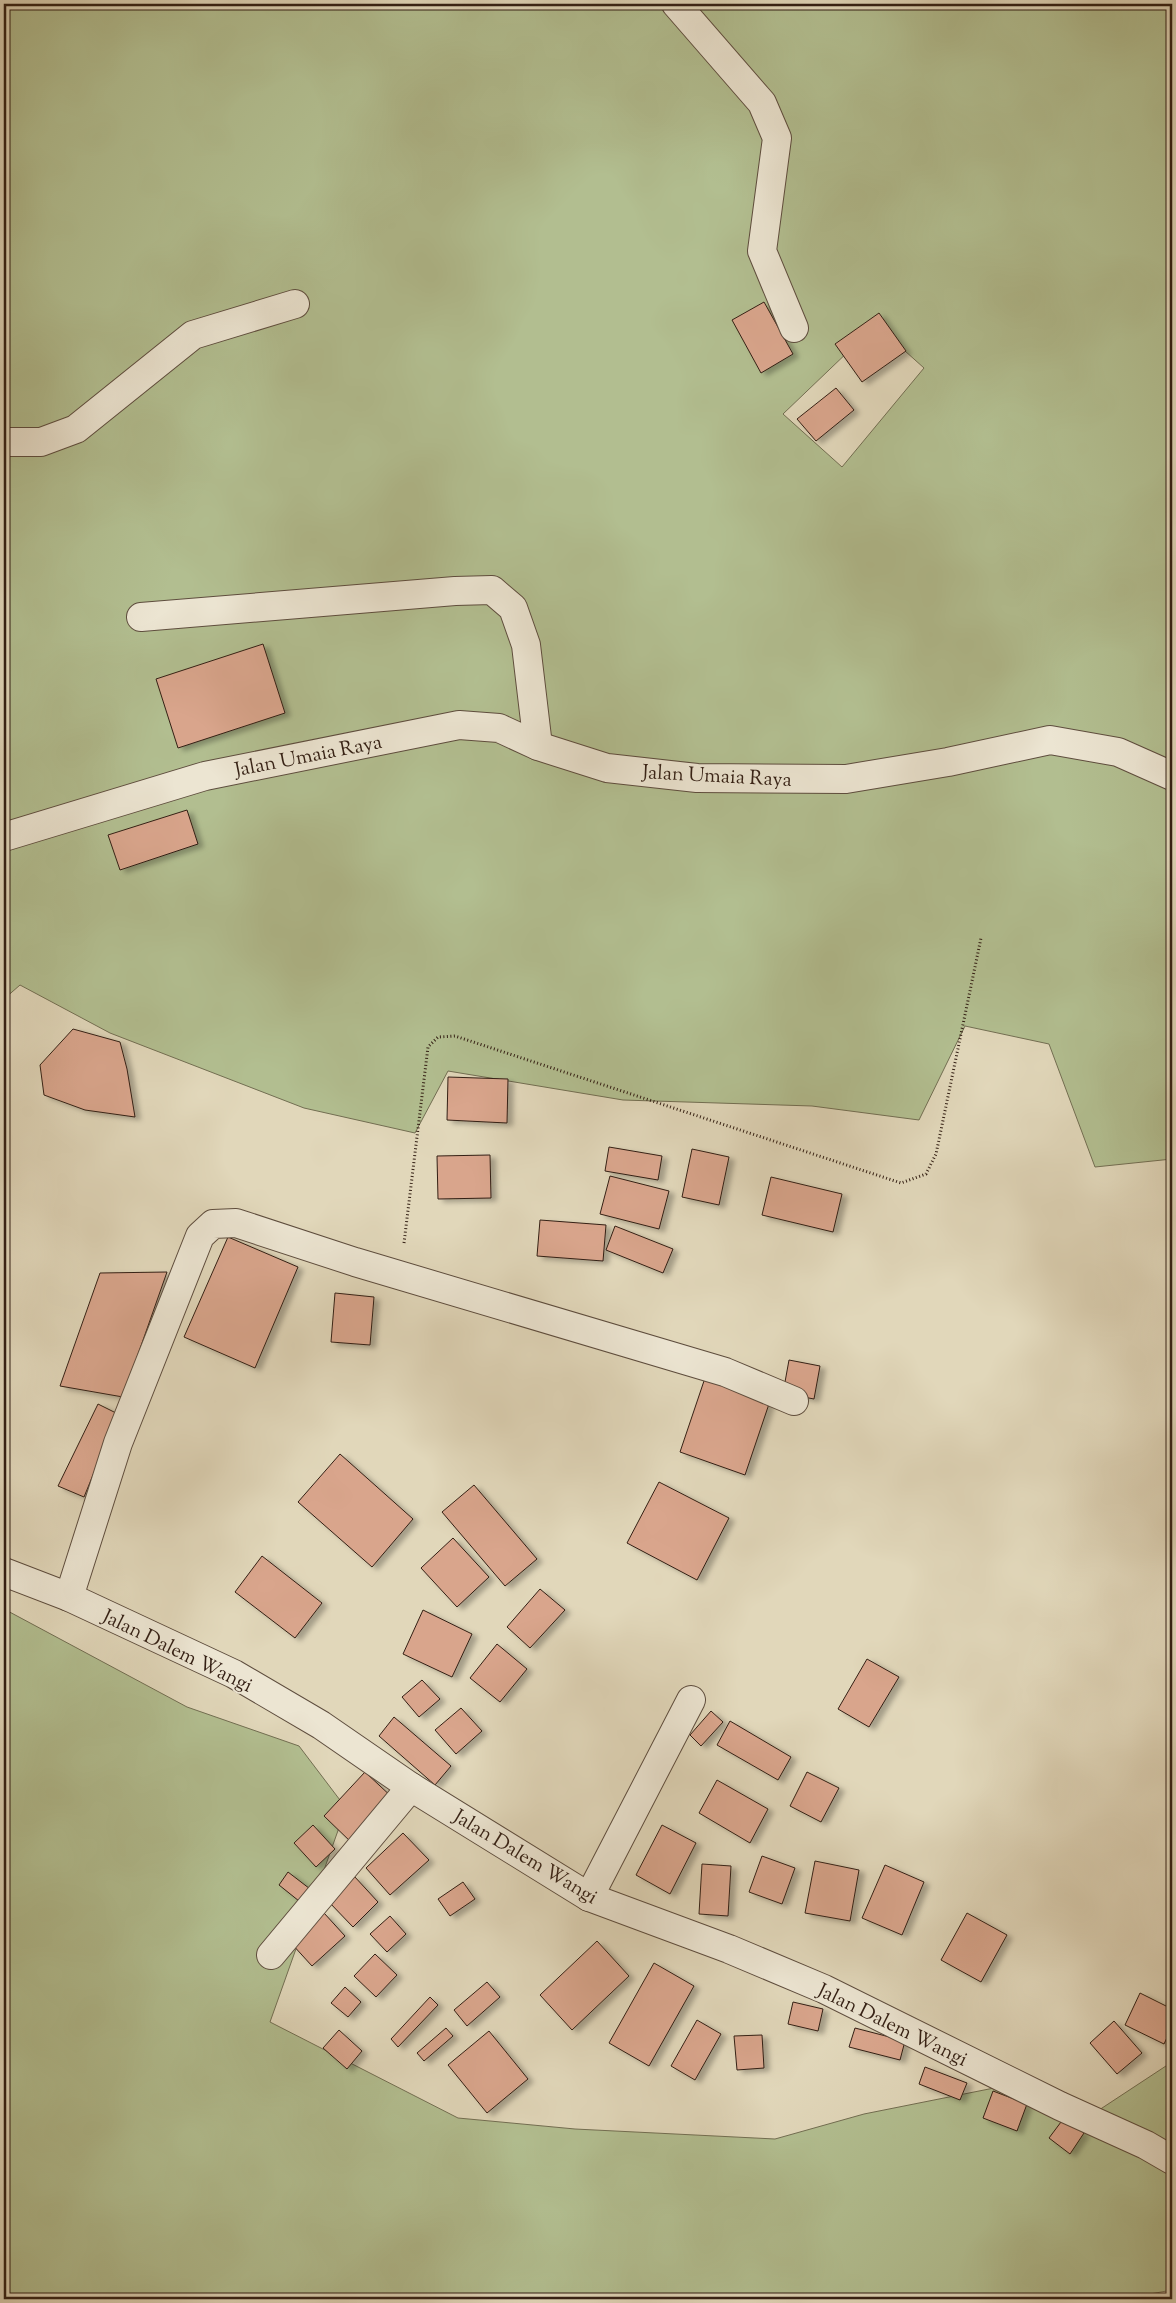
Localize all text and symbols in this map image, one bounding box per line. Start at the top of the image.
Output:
street label: Jalan Umaia Raya [231,729,385,786]
street label: Jalan Umaia Raya [640,759,792,796]
street label: Jalan Dalem Wangi [96,1603,257,1701]
street label: Jalan Dalem Wangi [446,1803,603,1913]
street label: Jalan Dalem Wangi [811,1977,972,2075]

